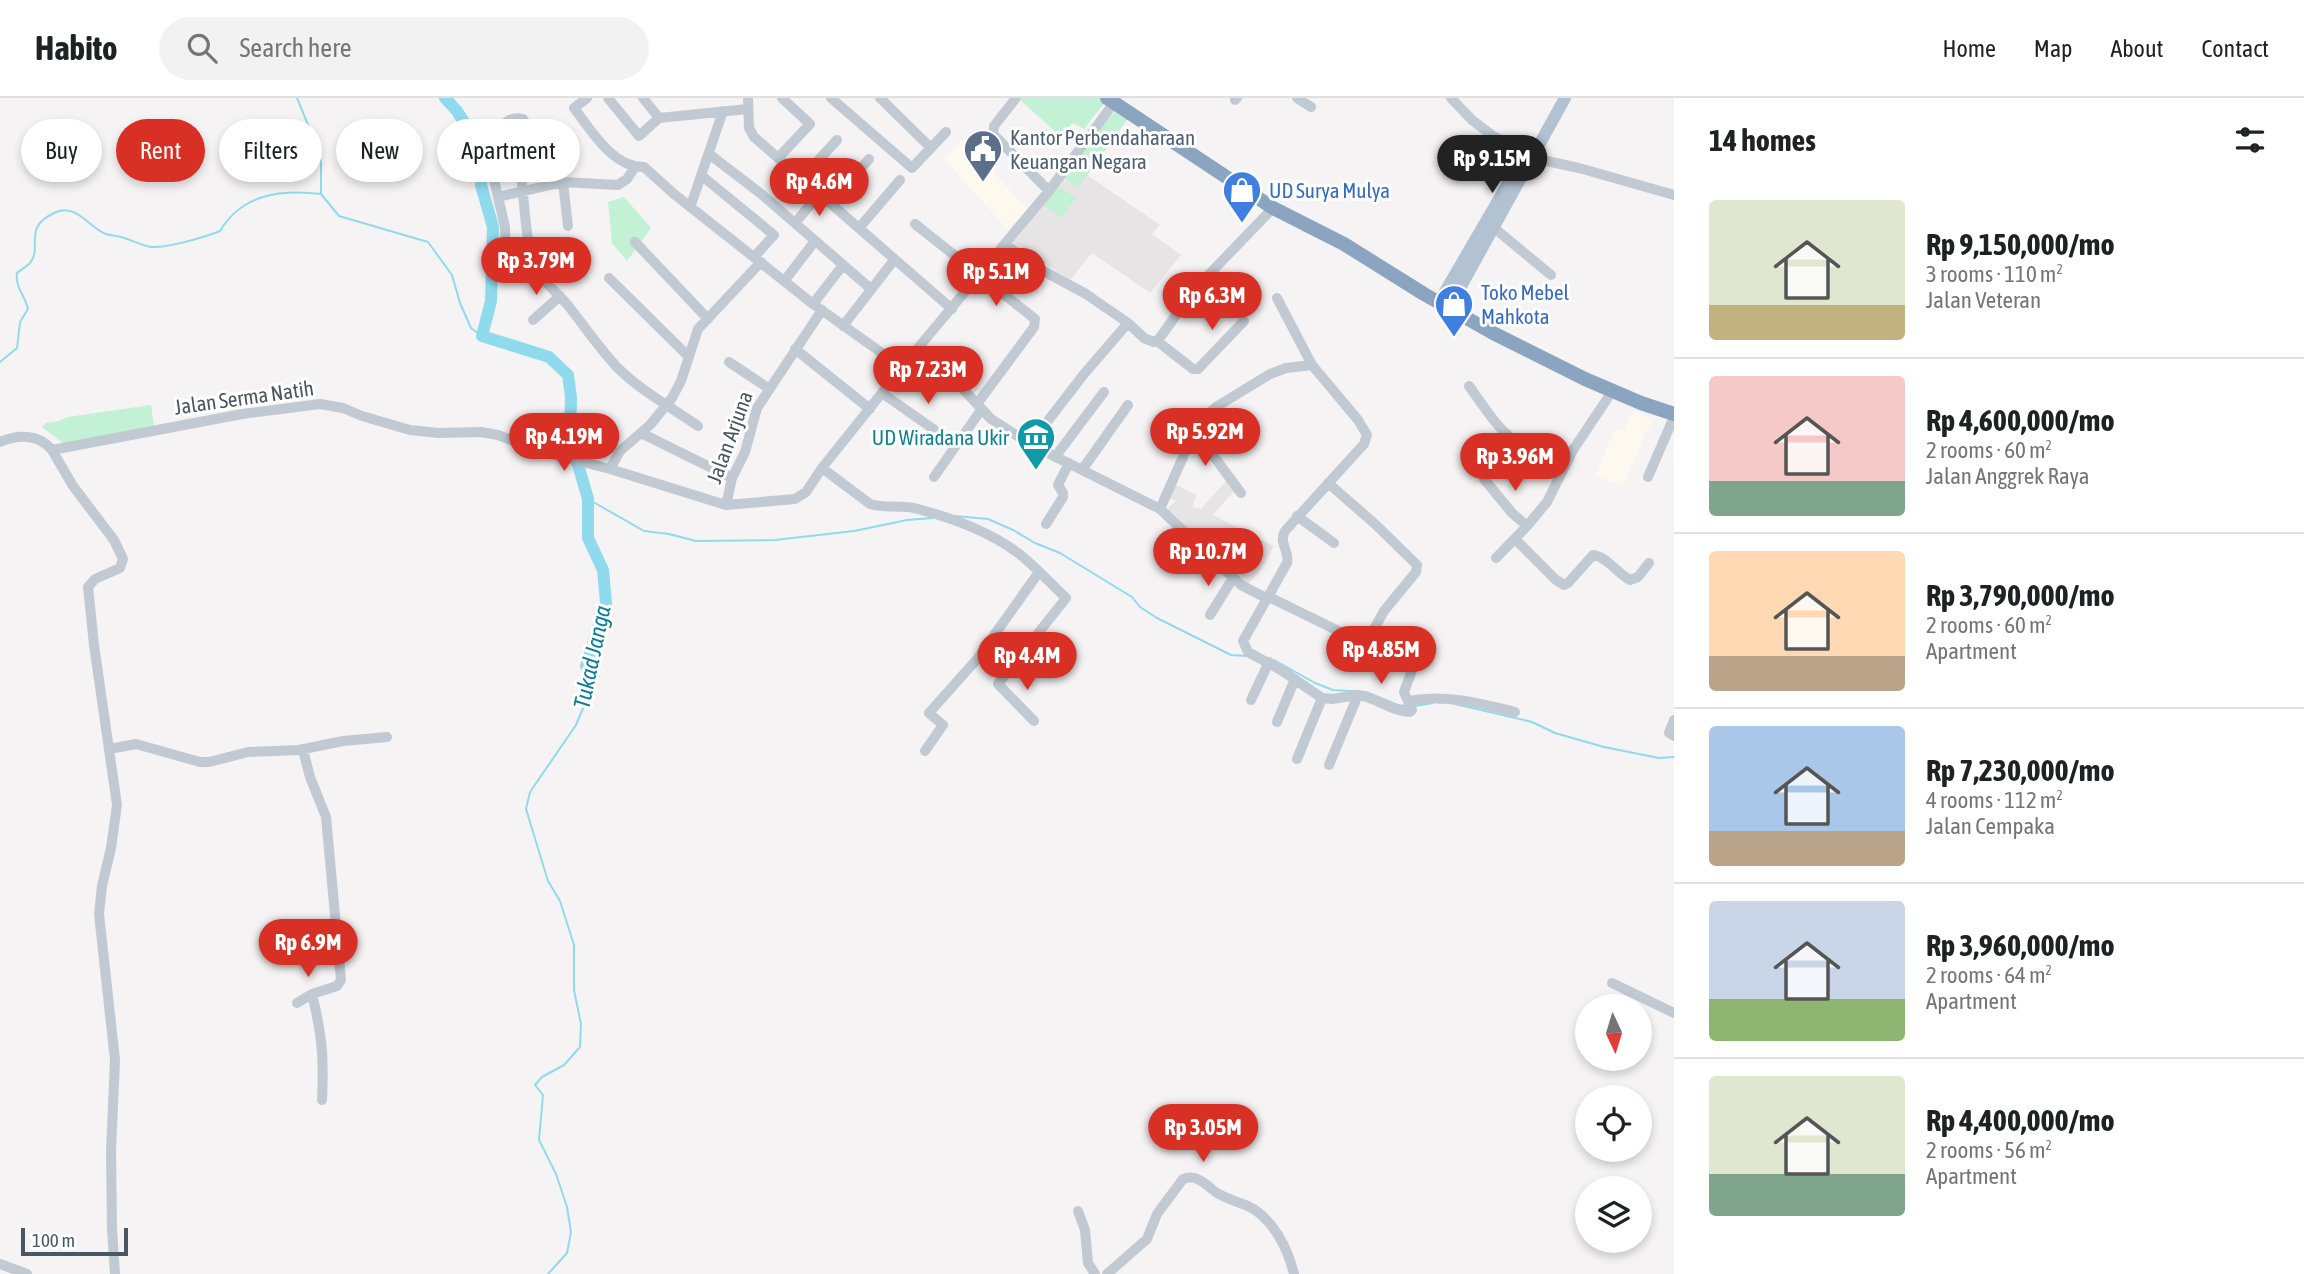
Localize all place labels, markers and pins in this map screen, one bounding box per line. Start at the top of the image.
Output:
place label: Kantor Perbendaharaan Keuangan Negara [1010,125,1195,173]
public building icon: Kantor Perbendaharaan Keuangan Negara [962,128,1004,183]
pin: Rp 9.15M [1420,136,1564,195]
pin: Rp 4.6M [754,158,884,218]
shop icon: UD Surya Mulya [1221,169,1263,224]
place label: UD Surya Mulya [1269,178,1390,202]
pin: Rp 3.79M [464,238,608,297]
pin: Rp 5.1M [931,248,1061,308]
pin: Rp 6.3M [1147,272,1277,332]
place label: Toko Mebel Mahkota [1481,280,1569,328]
shop icon: Toko Mebel Mahkota [1433,283,1475,338]
pin: Rp 7.23M [856,346,1000,406]
pin: Rp 5.92M [1133,408,1277,468]
pin: Rp 4.19M [492,414,636,473]
museum icon: UD Wiradana Ukir [1015,416,1057,471]
place label: UD Wiradana Ukir [872,425,1010,449]
pin: Rp 3.96M [1443,434,1587,493]
pin: Rp 10.7M [1136,528,1280,588]
pin: Rp 4.85M [1309,626,1453,686]
pin: Rp 4.4M [962,632,1092,692]
pin: Rp 6.9M [243,920,373,979]
pin: Rp 3.05M [1131,1104,1275,1164]

